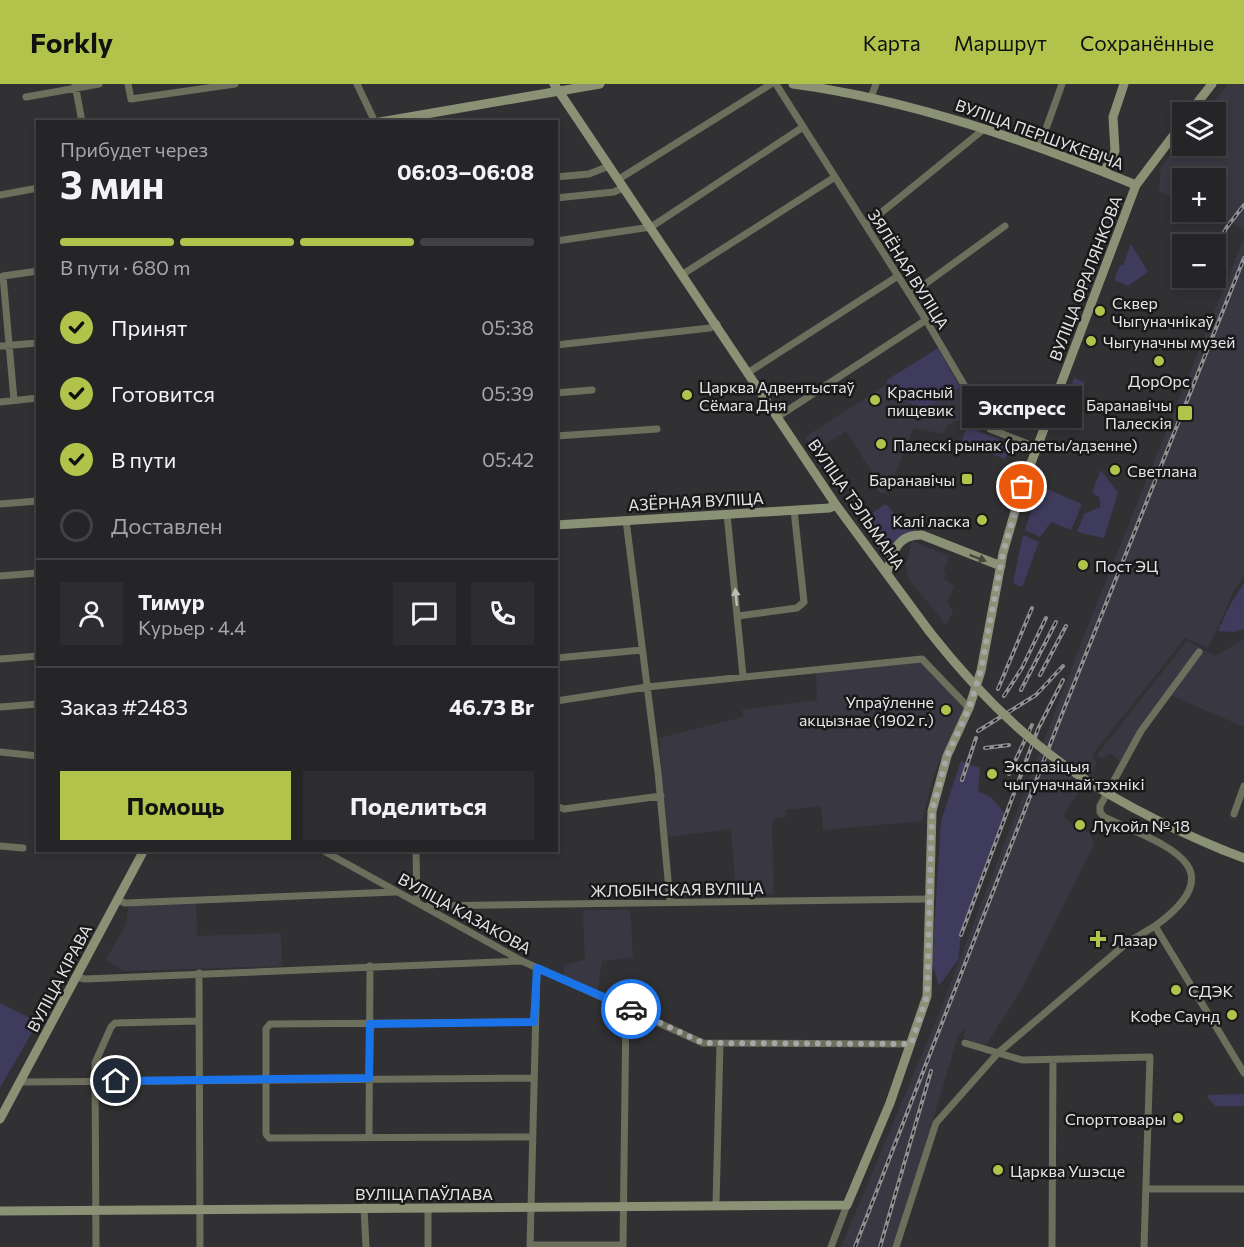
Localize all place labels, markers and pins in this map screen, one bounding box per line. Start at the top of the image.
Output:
place label: Сквер Чыгуначнікаў [1112,293,1214,330]
marker: Сквер Чыгуначнікаў [1093,304,1107,318]
place label: Чыгуначны музей [1103,332,1235,351]
marker: Чыгуначны музей [1084,334,1098,348]
marker: ДорОрс [1152,354,1166,368]
place label: ДорОрс [1128,371,1190,390]
place label: Царква Адвентыстаў Сёмага Дня [699,377,855,414]
place label: Красный пищевик [887,382,954,419]
callout: Экспресс [962,385,1082,427]
marker: Царква Адвентыстаў Сёмага Дня [680,388,694,402]
marker: Красный пищевик [868,393,882,407]
place label: Баранавічы Палескія [1086,395,1172,432]
marker: Баранавічы Палескія [1176,404,1194,422]
place label: Палескі рынак (ралеты/адзенне) [893,435,1138,454]
marker: Палескі рынак (ралеты/адзенне) [874,437,888,451]
pin [996,461,1047,512]
place label: Светлана [1127,461,1197,480]
marker: Светлана [1108,463,1122,477]
place label: Баранавічы [869,470,955,489]
marker: Баранавічы [960,472,974,486]
place label: Калі ласка [892,511,970,530]
marker: Калі ласка [975,513,989,527]
place label: Пост ЭЦ [1095,556,1158,575]
marker: Пост ЭЦ [1076,558,1090,572]
place label: Упраўленне акцызнае (1902 г.) [799,692,934,729]
marker: Упраўленне акцызнае (1902 г.) [939,703,953,717]
place label: Экспазіцыя чыгуначнай тэхнікі [1004,756,1145,793]
marker: Экспазіцыя чыгуначнай тэхнікі [985,767,999,781]
place label: Лукойл № 18 [1092,816,1190,835]
marker: Лукойл № 18 [1073,818,1087,832]
marker: Лазар [1089,930,1107,948]
place label: Лазар [1112,930,1158,949]
place label: СДЭК [1188,981,1233,1000]
marker: СДЭК [1169,983,1183,997]
place label: Кофе Саунд [1130,1006,1221,1025]
marker: Кофе Саунд [1225,1008,1239,1022]
pin [90,1055,141,1106]
place label: Спорттовары [1065,1109,1166,1128]
marker: Спорттовары [1171,1111,1185,1125]
place label: Царква Ушэсце [1010,1161,1125,1180]
marker: Царква Ушэсце [991,1163,1005,1177]

